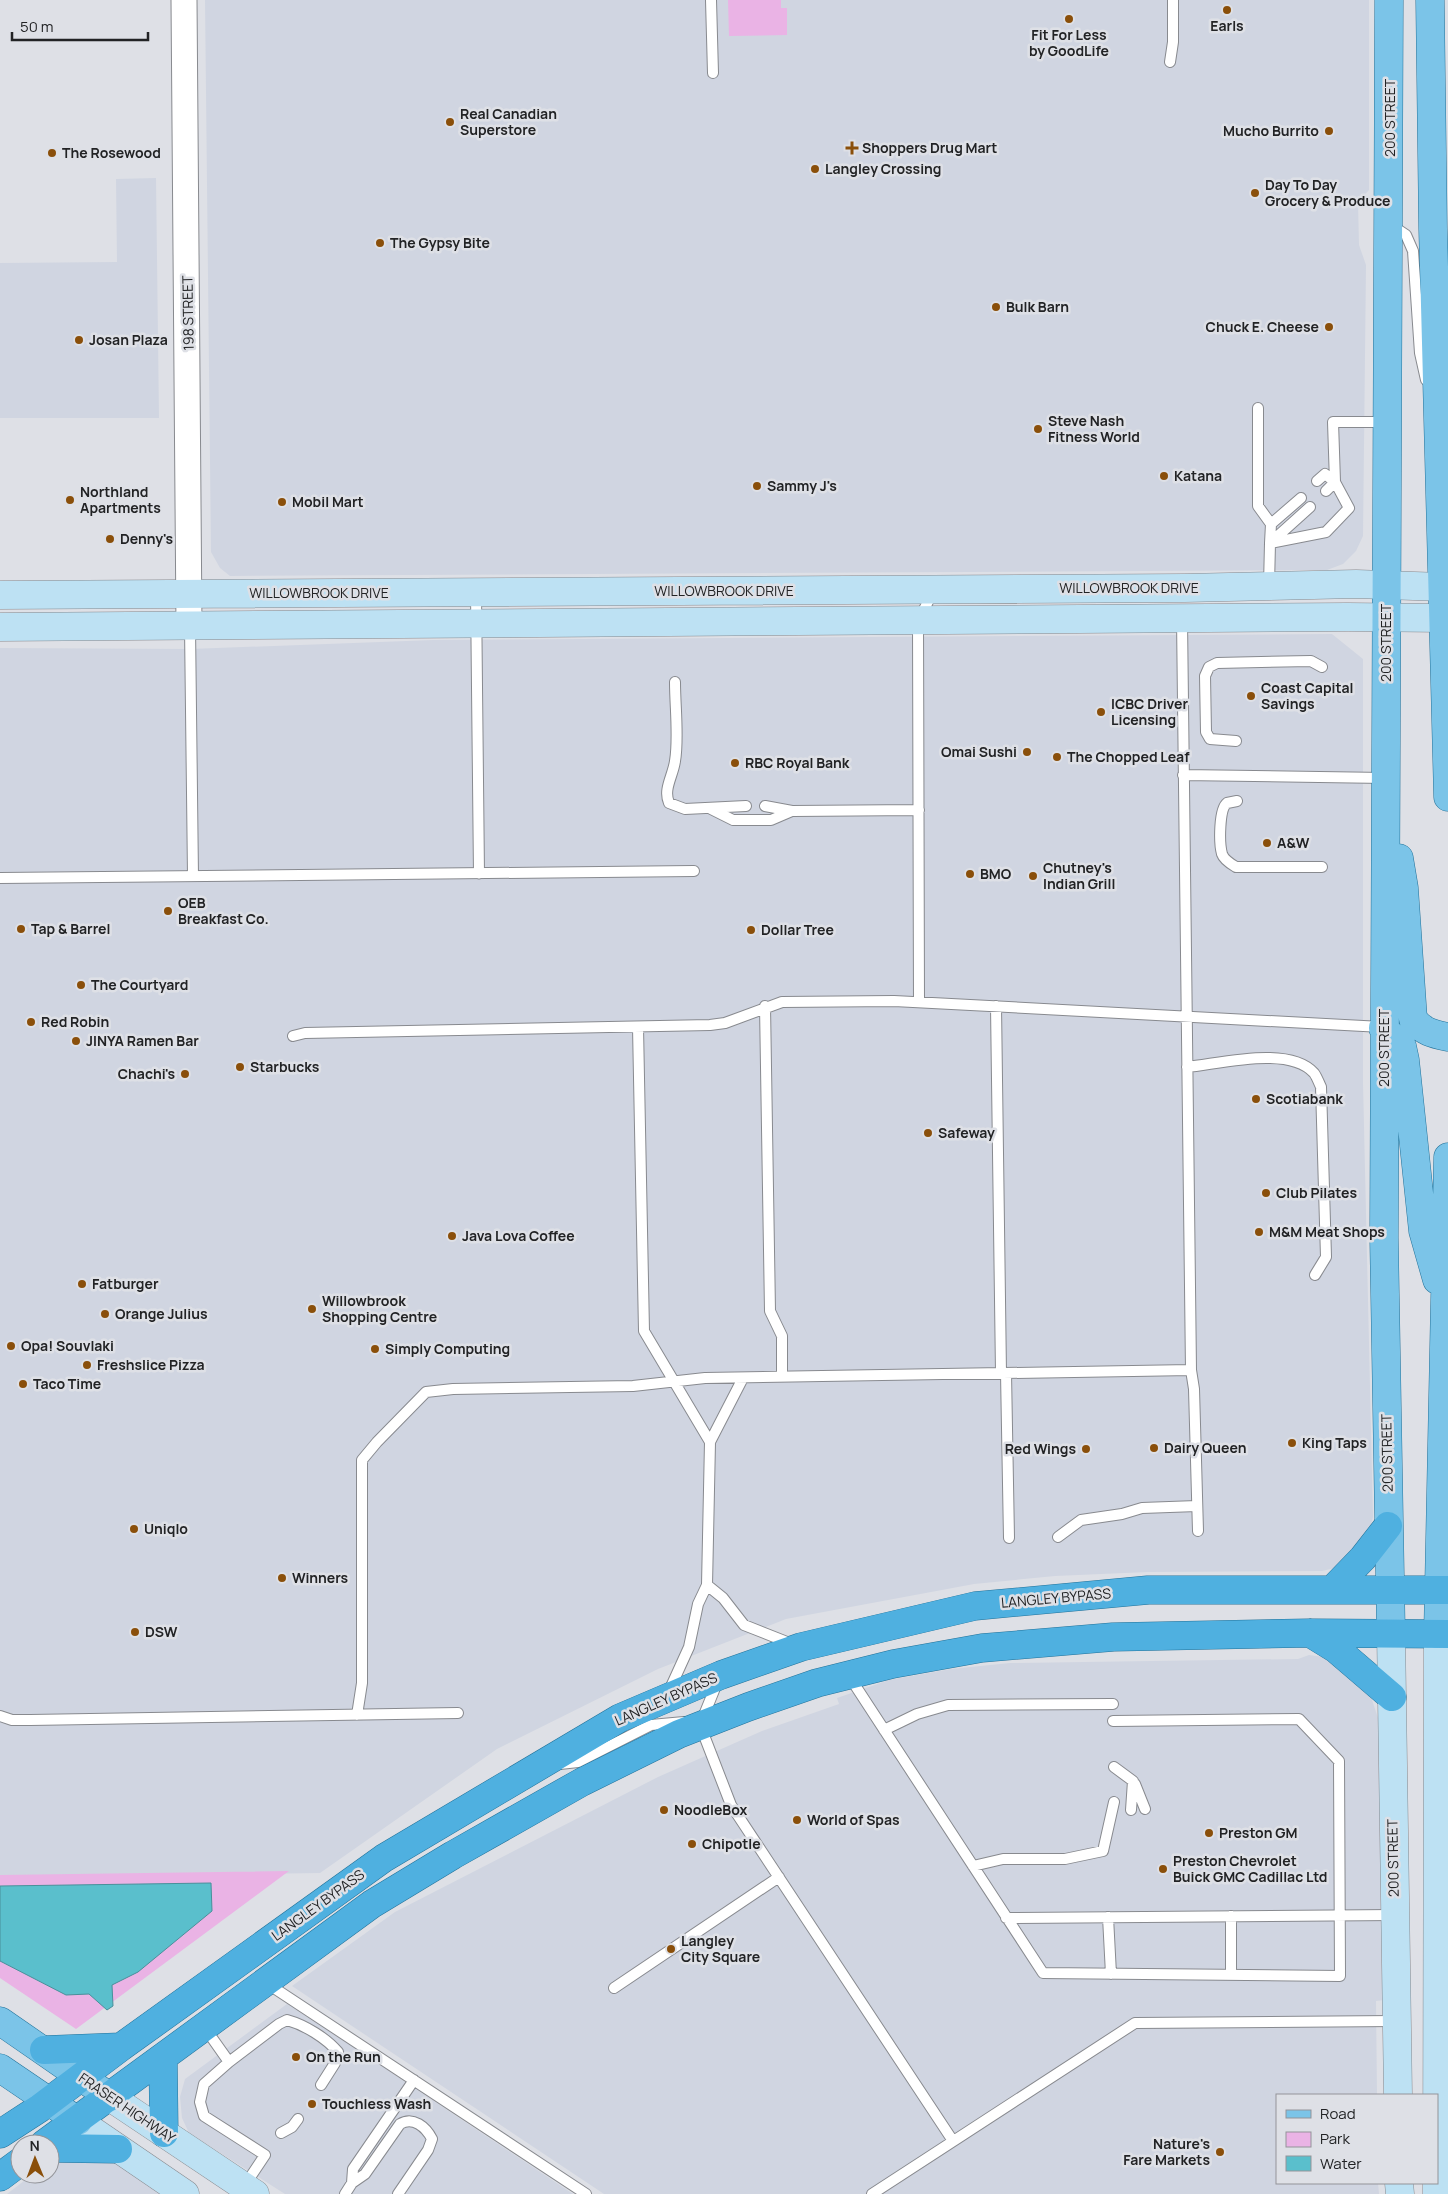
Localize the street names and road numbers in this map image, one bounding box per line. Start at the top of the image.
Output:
street label: 200 STREET [1380,78,1399,157]
street label: 198 STREET [177,275,198,351]
street label: WILLOWBROOK DRIVE [1059,578,1199,597]
street label: WILLOWBROOK DRIVE [654,581,794,600]
street label: WILLOWBROOK DRIVE [249,583,389,602]
street label: 200 STREET [1376,603,1395,682]
street label: 200 STREET [1374,1008,1393,1087]
street label: 200 STREET [1376,1413,1397,1492]
street label: LANGLEY BYPASS [1000,1583,1112,1612]
street label: LANGLEY BYPASS [612,1667,720,1730]
street label: 200 STREET [1382,1818,1403,1897]
street label: LANGLEY BYPASS [267,1864,368,1945]
street label: FRASER HIGHWAY [75,2068,180,2147]

